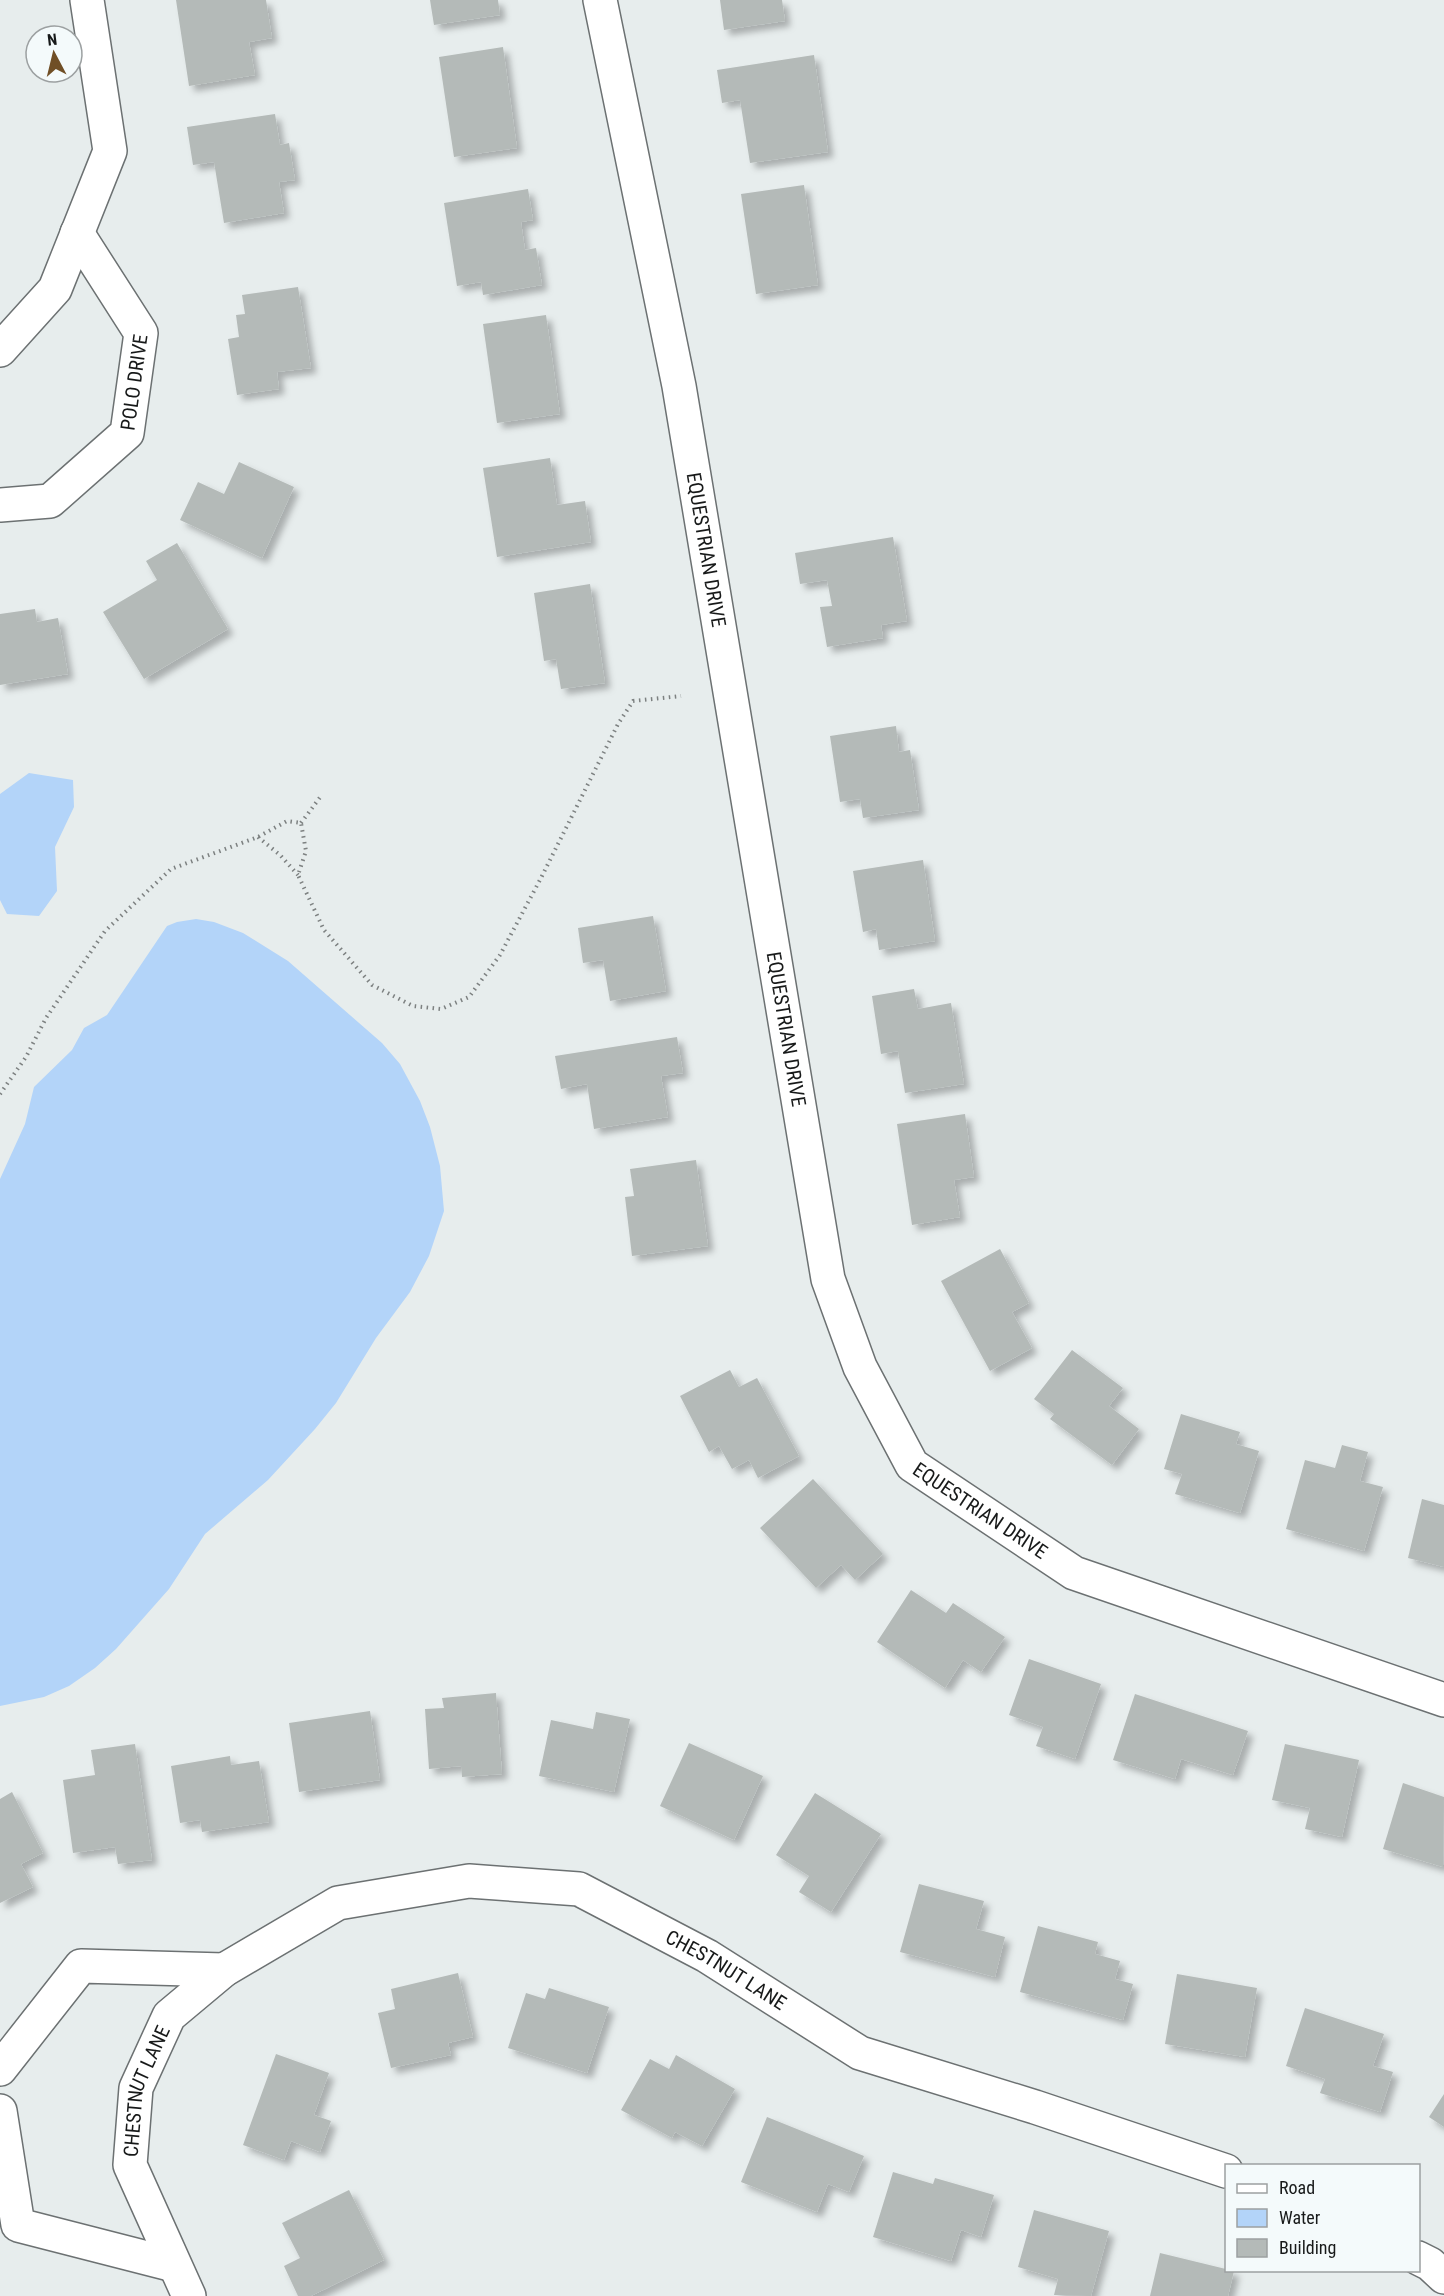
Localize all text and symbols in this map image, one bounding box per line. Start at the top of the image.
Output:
north arrow [24,24,84,84]
text: N [46,30,58,50]
street label: POLO DRIVE [115,333,153,432]
street label: EQUESTRIAN DRIVE [682,471,731,629]
street label: EQUESTRIAN DRIVE [762,950,811,1108]
street label: EQUESTRIAN DRIVE [909,1457,1052,1564]
street label: CHESTNUT LANE [662,1925,791,2015]
street label: CHESTNUT LANE [119,2022,175,2158]
legend [1225,2164,1420,2272]
text: Road [1279,2177,1315,2198]
text: Water [1279,2207,1321,2228]
text: Building [1279,2237,1336,2258]

